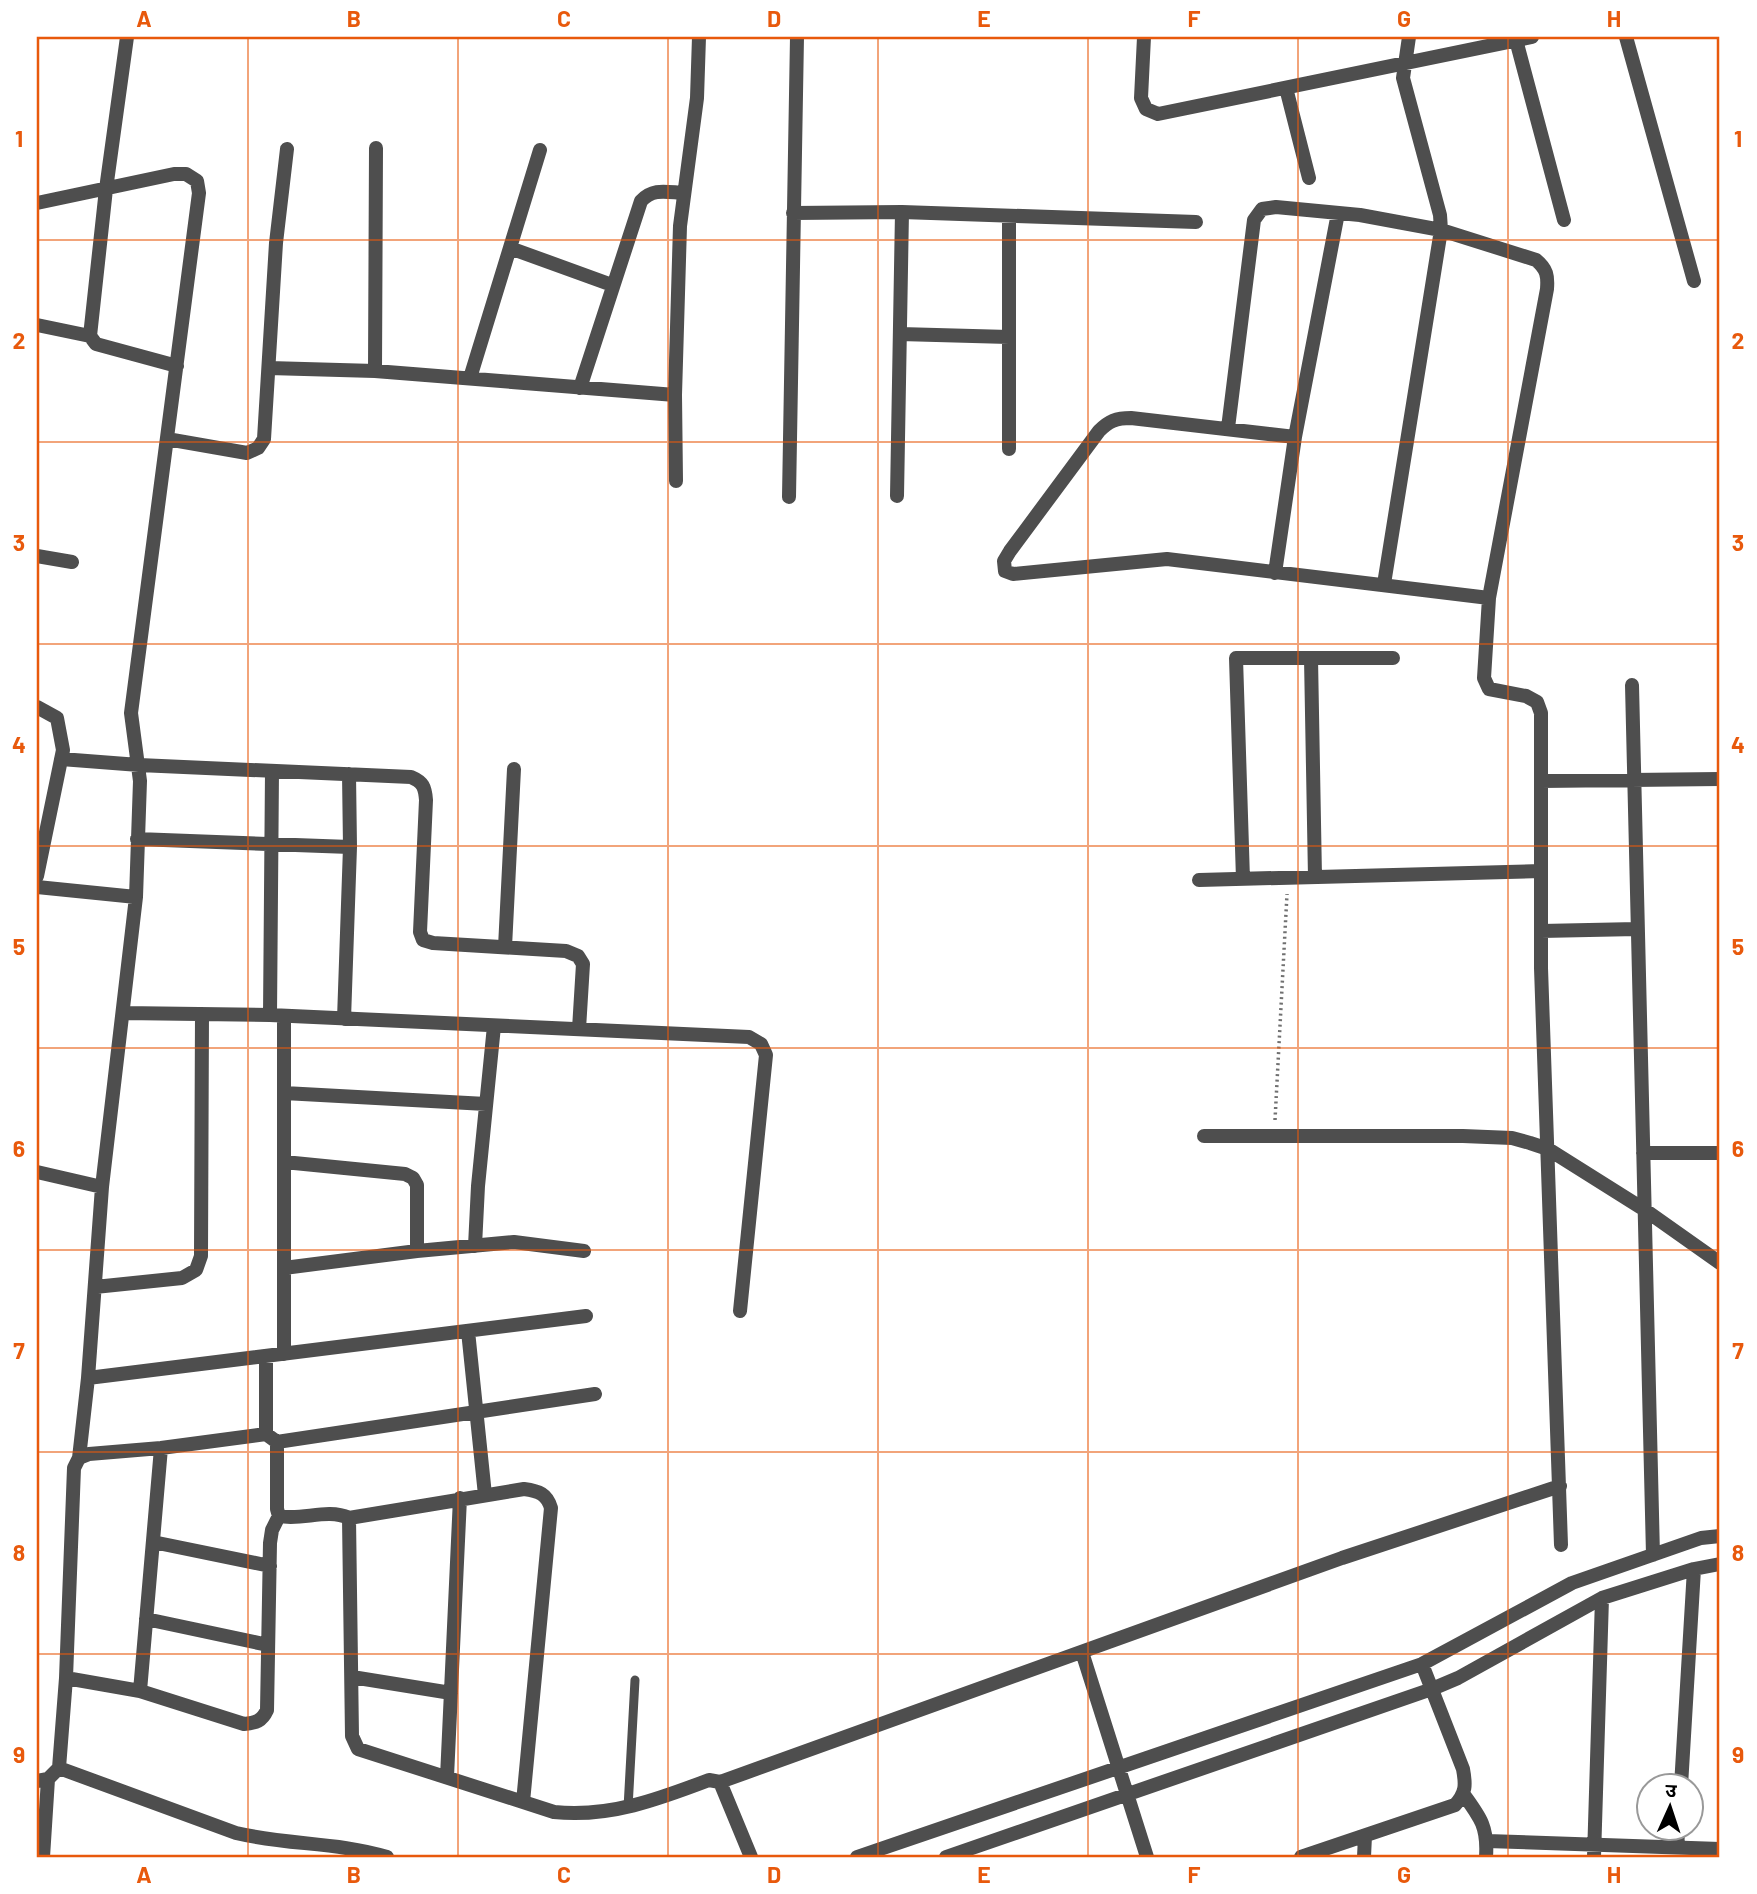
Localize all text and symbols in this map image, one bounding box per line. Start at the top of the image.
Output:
text: A [136,4,152,32]
text: B [347,4,361,32]
text: C [557,4,571,32]
text: D [767,4,781,32]
text: E [977,4,991,32]
text: F [1188,4,1201,32]
text: G [1397,4,1411,32]
text: H [1607,4,1621,32]
text: 1 [15,124,23,152]
text: 1 [1734,124,1742,152]
text: 2 [13,326,25,354]
text: 2 [1732,326,1744,354]
text: 3 [13,528,25,556]
text: 3 [1732,528,1744,556]
text: 4 [12,730,26,758]
text: 4 [1731,730,1745,758]
text: 5 [13,932,25,960]
text: 5 [1732,932,1744,960]
text: 6 [13,1134,25,1162]
text: 6 [1732,1134,1744,1162]
text: 7 [13,1336,25,1364]
text: 7 [1732,1336,1744,1364]
text: 8 [13,1538,25,1566]
text: 8 [1732,1538,1744,1566]
text: 9 [13,1740,25,1768]
text: 9 [1732,1740,1744,1768]
north arrow [1634,1772,1704,1842]
text: उ [1665,1778,1678,1801]
text: A [136,1860,152,1888]
text: B [347,1860,361,1888]
text: C [557,1860,571,1888]
text: D [767,1860,781,1888]
text: E [977,1860,991,1888]
text: F [1188,1860,1201,1888]
text: G [1397,1860,1411,1888]
text: H [1607,1860,1621,1888]

